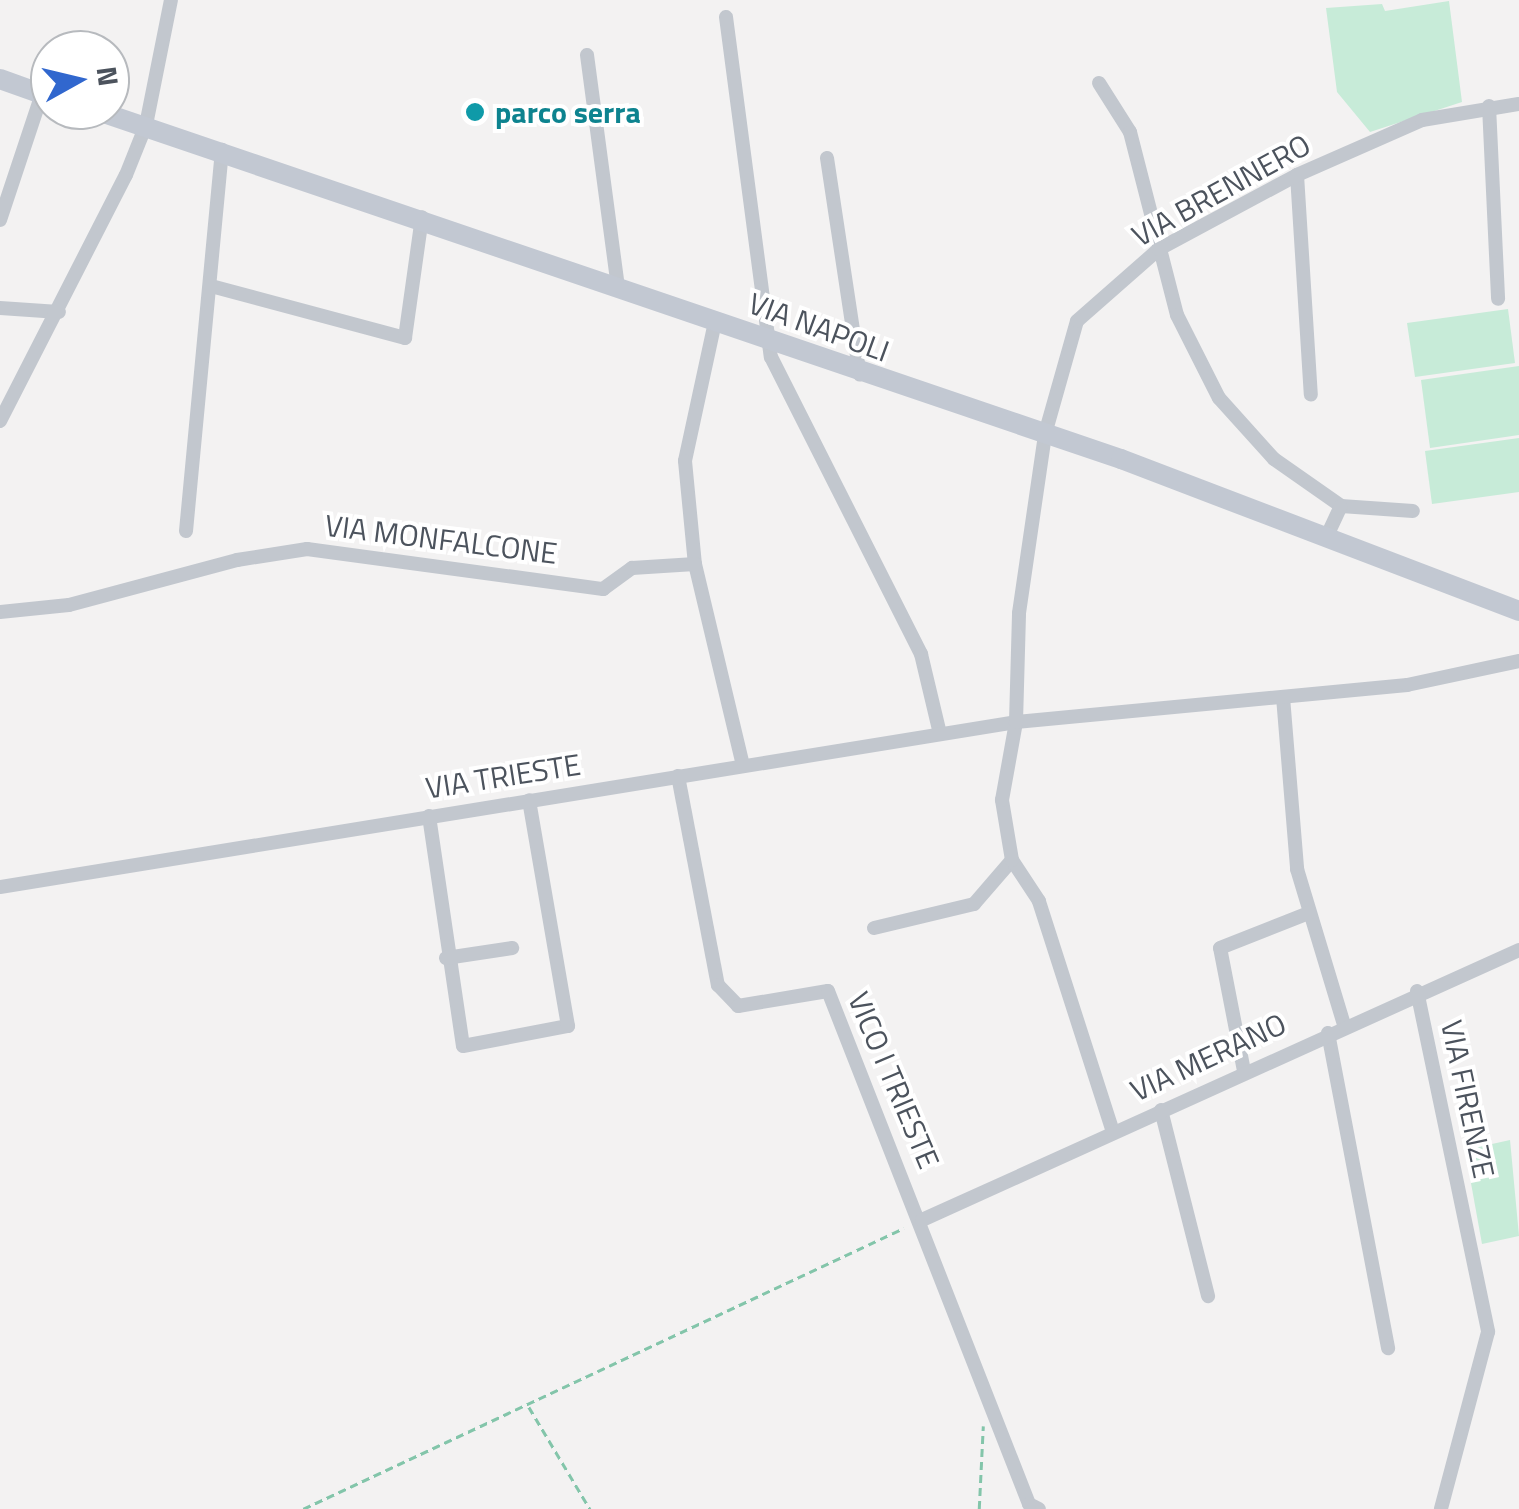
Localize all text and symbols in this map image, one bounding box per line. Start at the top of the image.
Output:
north arrow [30,30,130,130]
text: N [86,63,131,89]
place label: parco serra [495,94,641,130]
marker: parco serra [464,101,486,123]
street label: VIA BRENNERO [1126,126,1316,254]
street label: VIA NAPOLI [744,285,894,369]
street label: VIA MONFALCONE [323,507,559,571]
street label: VIA TRIESTE [423,746,583,806]
street label: VICO I TRIESTE [841,986,947,1174]
street label: VIA MERANO [1125,1005,1291,1109]
street label: VIA FIRENZE [1434,1017,1502,1181]

